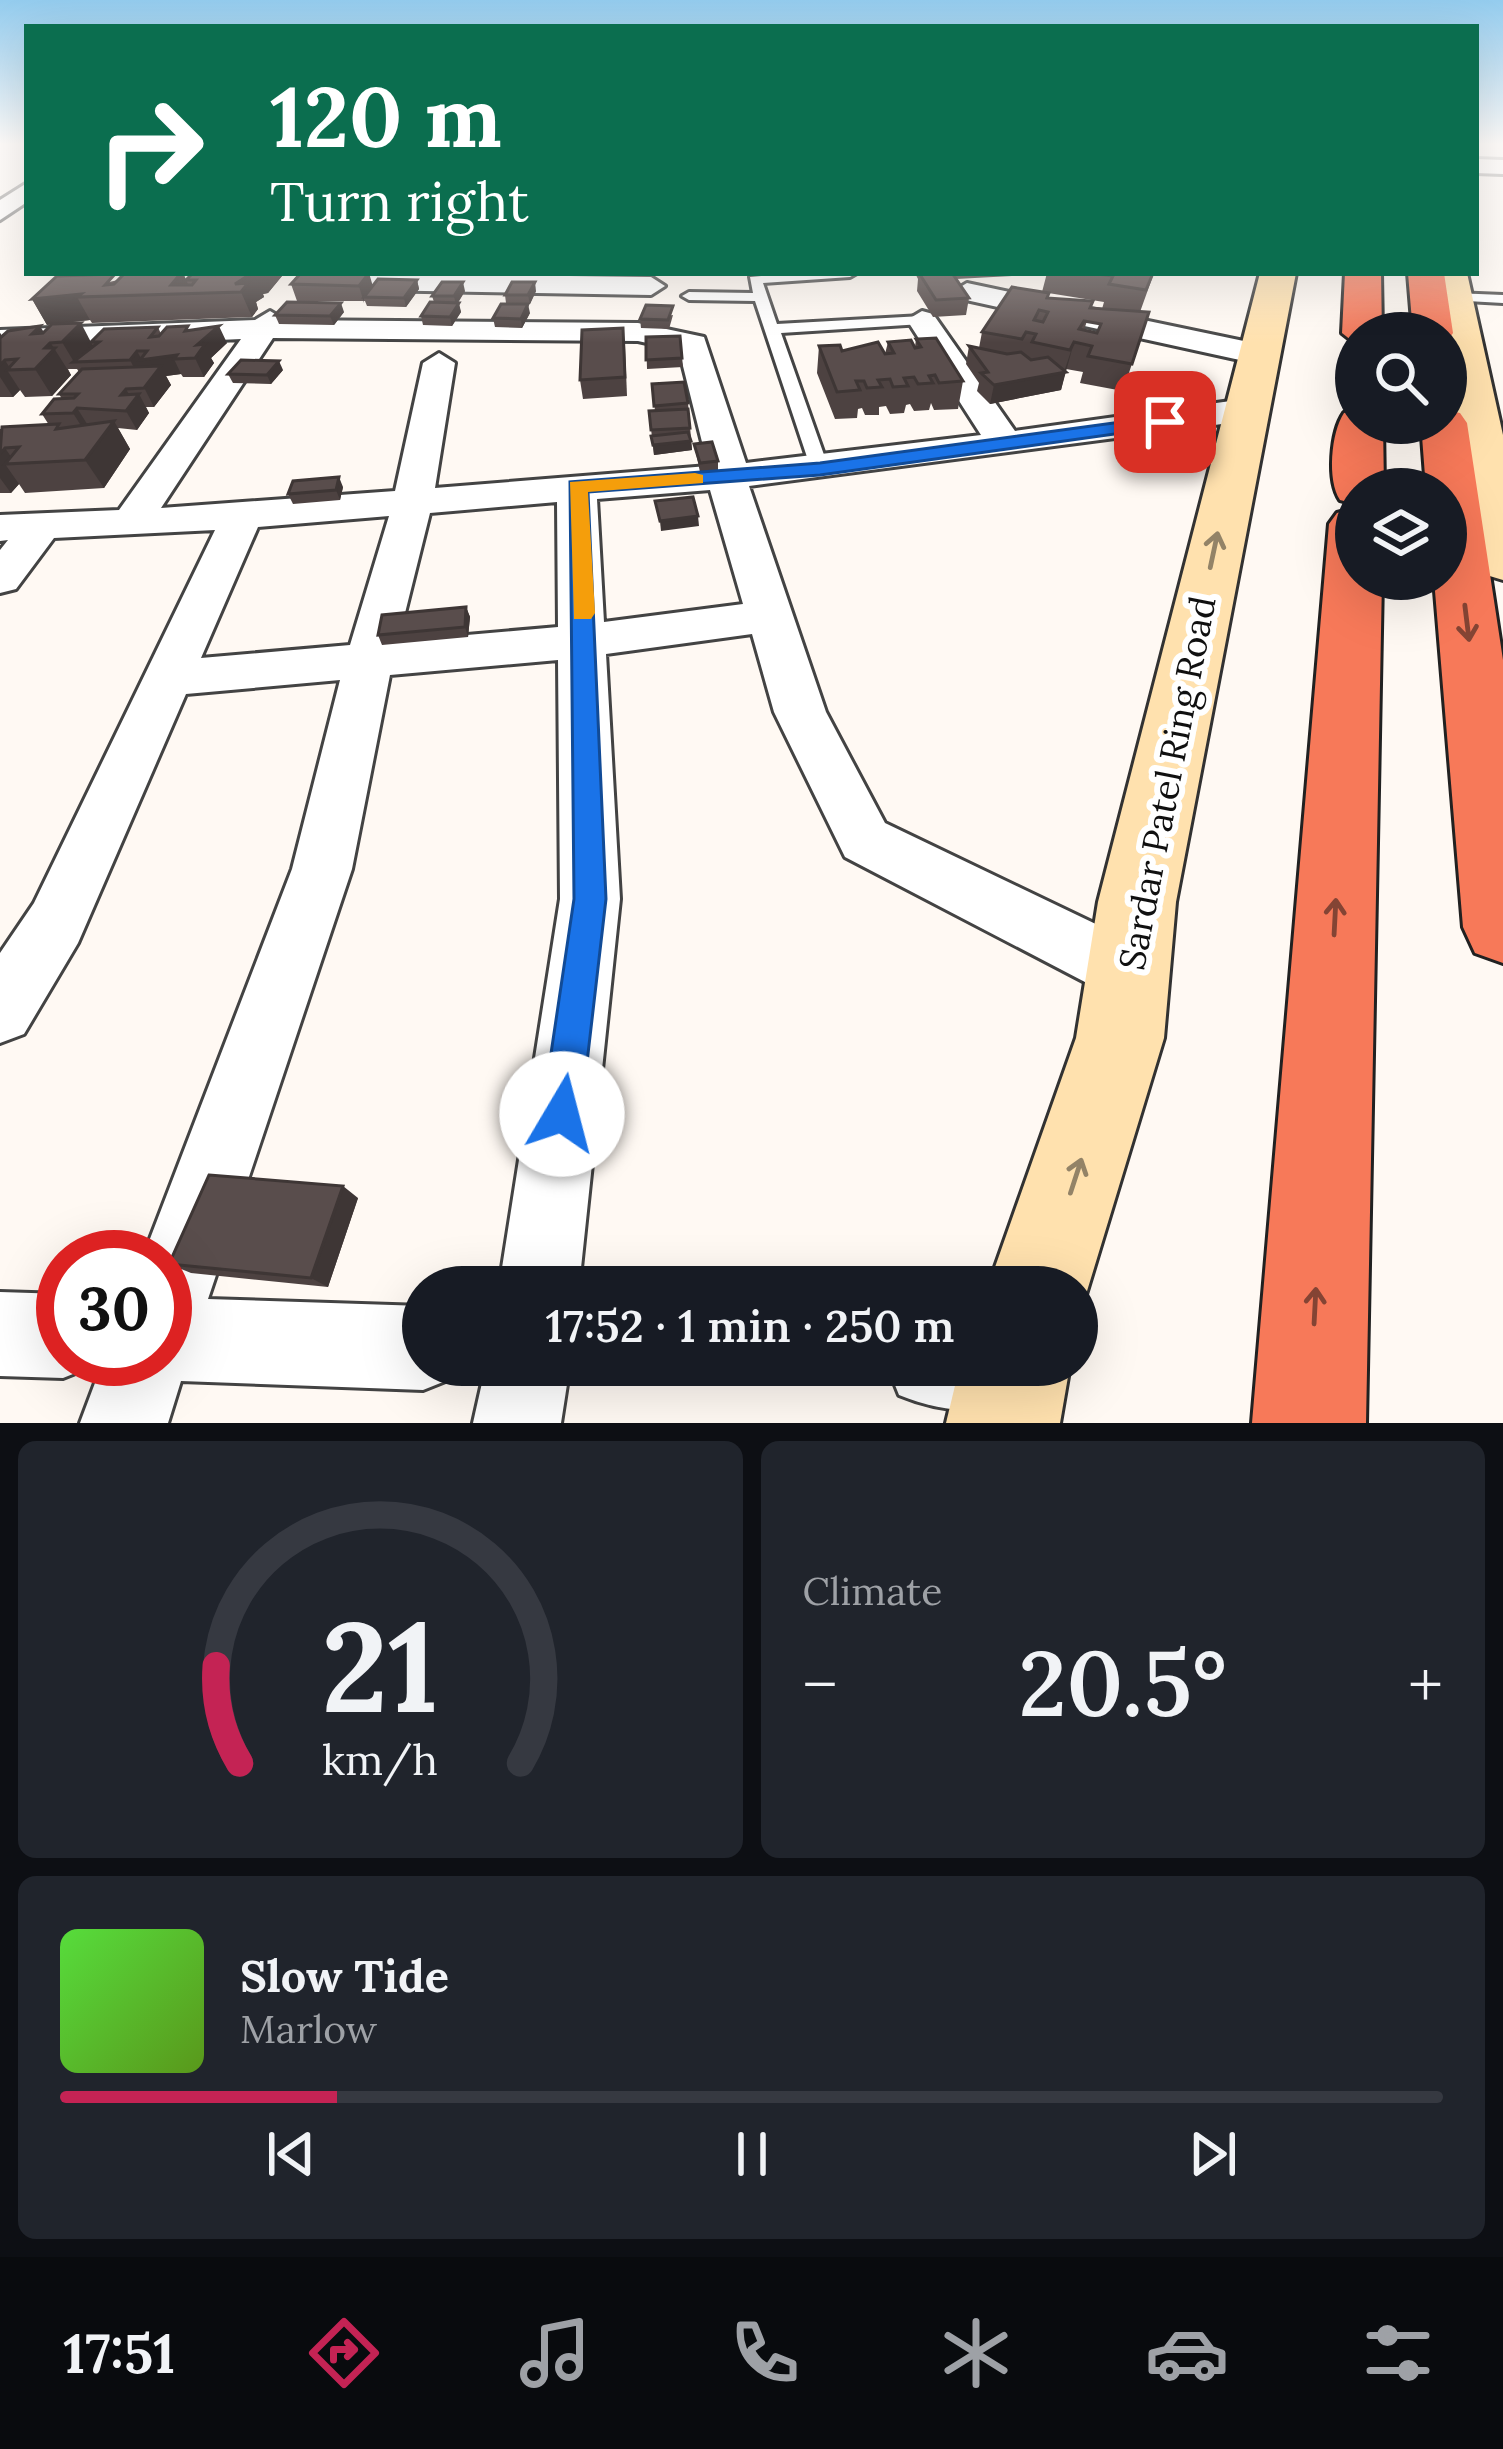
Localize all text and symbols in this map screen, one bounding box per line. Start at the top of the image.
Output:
text: 120 m [270,62,502,170]
icon: right [72,72,228,228]
text: Turn right [270,167,529,236]
map controls [1335,312,1467,600]
button: search [1335,312,1467,444]
pin [1114,371,1216,473]
icon: arrive [1132,389,1198,455]
button: layers [1335,468,1467,600]
one-way arrow [1203,531,1226,569]
street label: Sardar Patel Ring Road [1108,592,1226,974]
one-way arrow [1457,602,1479,641]
one-way arrow [1324,898,1347,937]
position arrow [499,1051,625,1177]
one-way arrow [1066,1158,1088,1196]
speed limit sign: 30 [36,1230,192,1386]
one-way arrow [1304,1287,1327,1326]
text: 17:52 · 1 min · 250 m [545,1297,955,1354]
text: Climate [803,1566,942,1616]
text: 21 [322,1586,439,1746]
text: 20.5° [1018,1625,1227,1741]
text: − [803,1642,837,1726]
text: + [1408,1642,1443,1726]
text: km/h [322,1731,438,1786]
text: Slow Tide [240,1947,449,2004]
text: Marlow [240,2004,377,2054]
icon: previous [258,2121,324,2187]
icon: pause [719,2121,785,2187]
icon: next [1180,2121,1246,2187]
icon: directions [302,2311,386,2395]
icon: music [513,2311,597,2395]
icon: phone [723,2311,807,2395]
icon: climate [934,2311,1018,2395]
icon: car [1145,2311,1229,2395]
icon: filters [1356,2311,1440,2395]
text: 17:51 [63,2319,175,2388]

